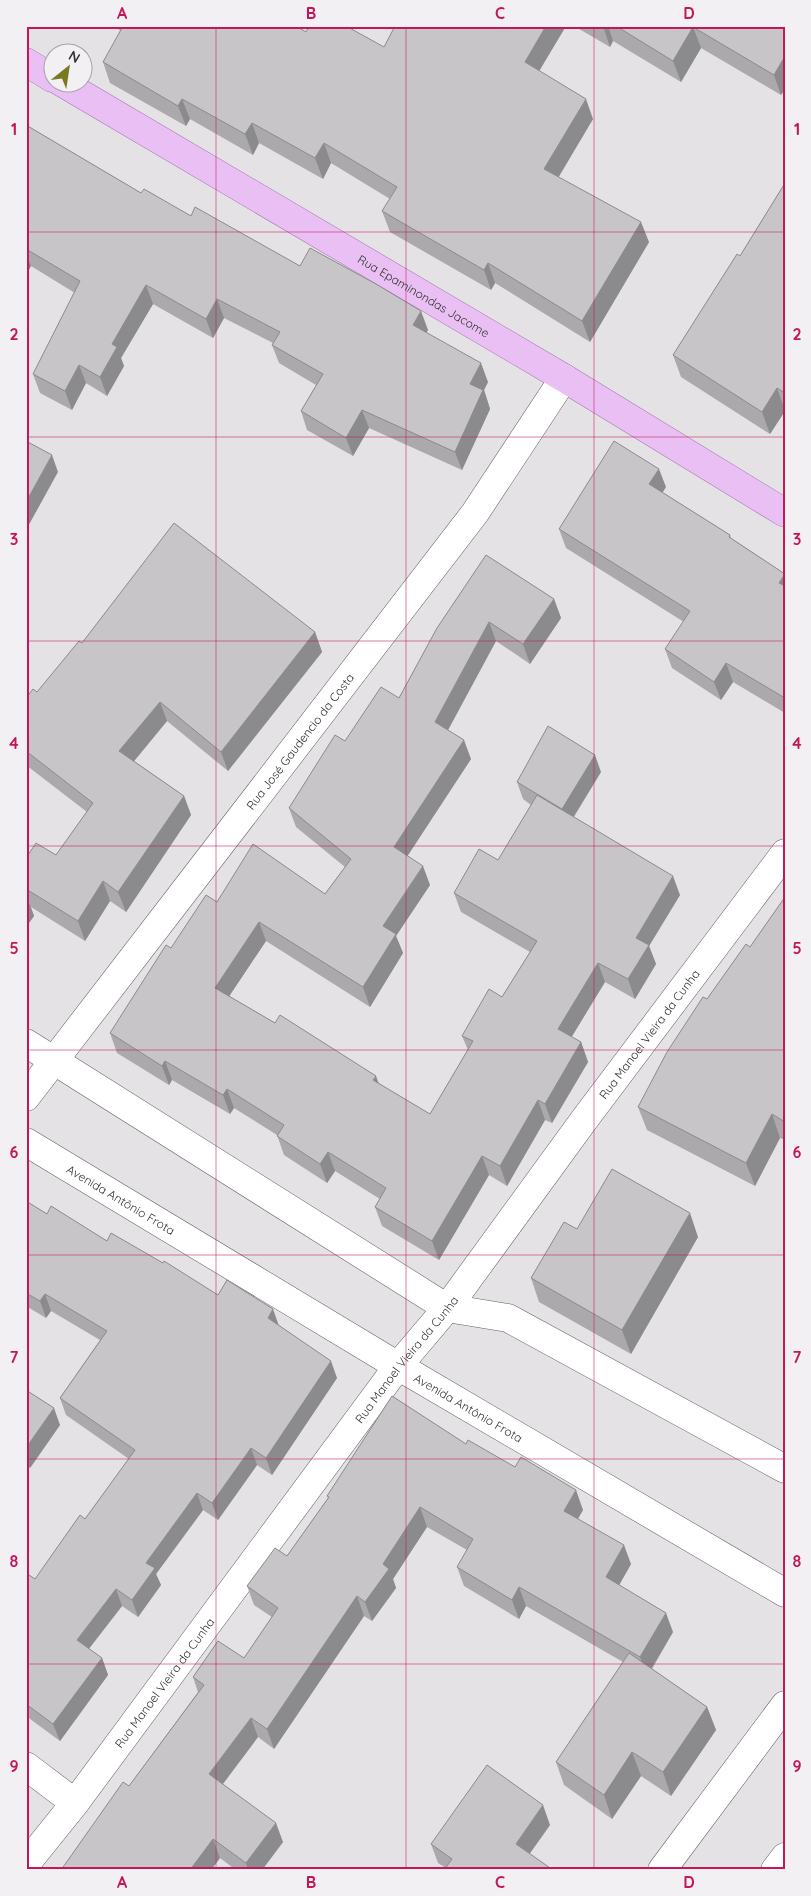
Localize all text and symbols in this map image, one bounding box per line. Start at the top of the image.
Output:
text: A [117,3,128,23]
text: B [306,3,316,23]
text: C [495,3,505,23]
text: D [683,3,695,23]
north arrow [42,42,92,92]
text: N [66,46,83,67]
text: 1 [11,119,17,139]
text: 1 [794,119,800,139]
street label: Rua Epaminondas Jacome [355,251,493,340]
text: 2 [9,324,19,344]
text: 2 [792,324,802,344]
text: 3 [10,529,18,549]
text: 3 [793,529,801,549]
street label: Rua José Gaudencio da Costa [243,670,357,812]
text: 4 [9,733,19,753]
text: 4 [792,733,802,753]
text: 5 [9,938,19,958]
text: 5 [792,938,802,958]
street label: Rua Manoel Vieira da Cunha [595,966,702,1102]
text: 6 [10,1142,19,1162]
text: 6 [793,1142,802,1162]
street label: Avenida Antônio Frota [64,1161,178,1238]
street label: Rua Manoel Vieira da Cunha [351,1293,461,1426]
text: 7 [10,1347,19,1367]
text: 7 [793,1347,802,1367]
street label: Avenida Antônio Frota [411,1370,526,1445]
text: 8 [10,1551,19,1571]
text: 8 [793,1551,802,1571]
street label: Rua Manoel Vieira da Cunha [111,1615,217,1751]
text: 9 [9,1756,19,1776]
text: 9 [792,1756,802,1776]
text: A [117,1872,128,1892]
text: B [306,1872,316,1892]
text: C [495,1872,505,1892]
text: D [683,1872,695,1892]

